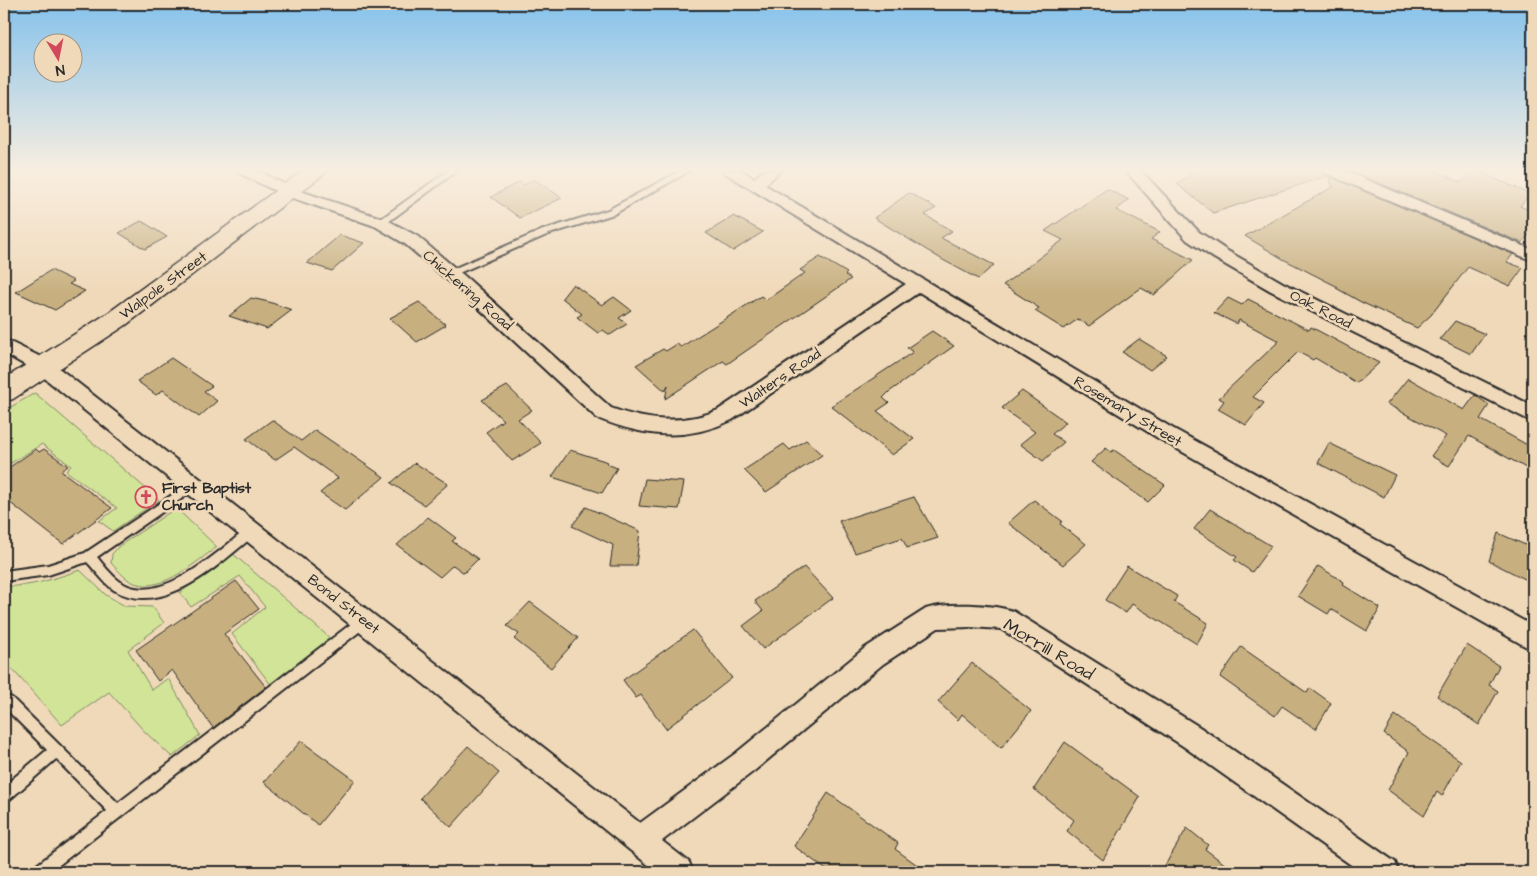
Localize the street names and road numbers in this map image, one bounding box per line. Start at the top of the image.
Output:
street label: Chickering Road [417,245,518,336]
street label: Walpole Street [115,246,211,324]
street label: Oak Road [1286,285,1356,334]
street label: Walters Road [735,343,826,414]
street label: Rosemary Street [1069,371,1186,453]
street label: Bond Street [303,569,384,639]
street label: Morrill Road [999,612,1099,686]

